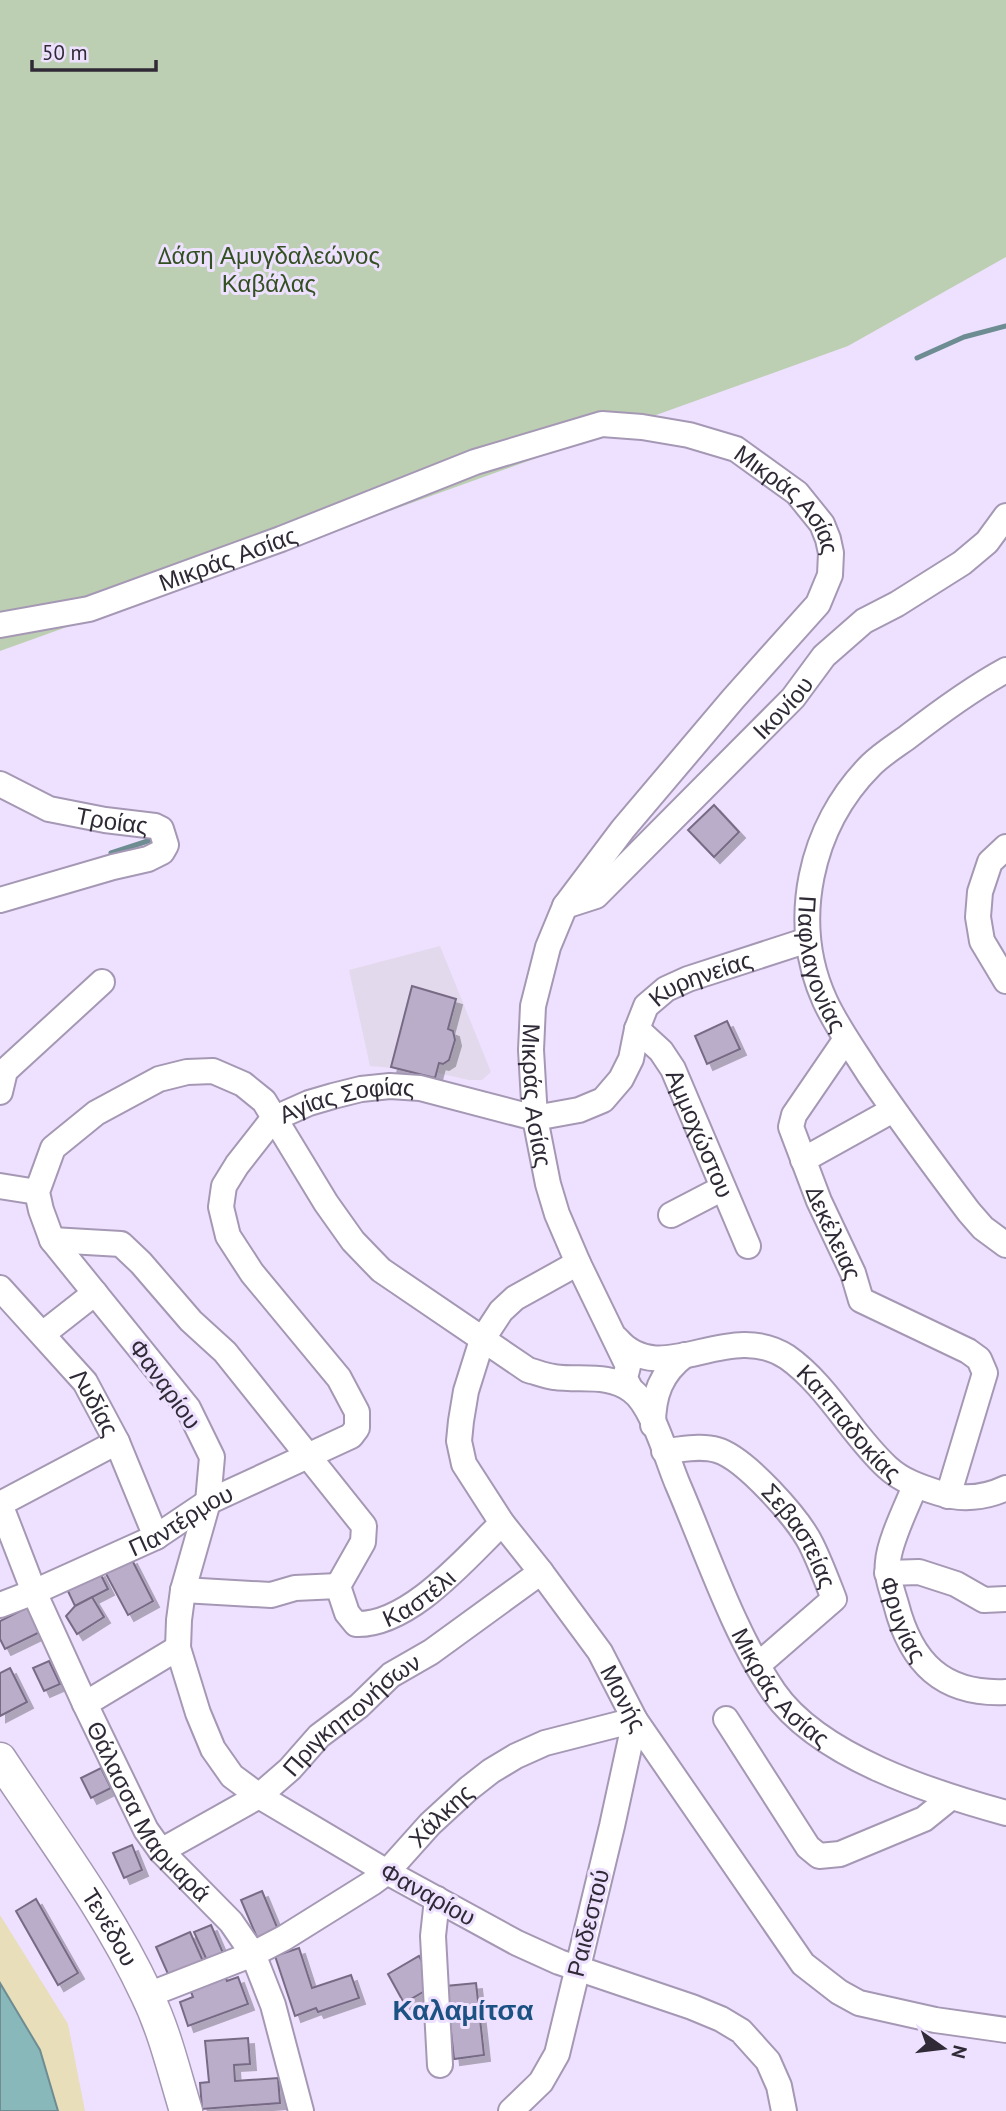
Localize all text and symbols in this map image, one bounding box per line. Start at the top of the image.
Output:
scale bar [32,28,156,72]
text: 50 m [42,39,88,66]
park label: Δάση Αμυγδαλεώνος Καβάλας [158,240,380,299]
street label: Μικράς Ασίας [728,438,846,557]
street label: Μικράς Ασίας [154,519,301,598]
street label: Ικονίου [746,670,820,746]
street label: Τροίας [73,799,150,841]
street label: Παφλαγονίας [792,895,854,1037]
street label: Κυρηνείας [642,944,756,1013]
street label: Μικράς Ασίας [515,1023,560,1170]
street label: Αμμοχώστου [659,1064,741,1202]
street label: Αγίας Σοφίας [274,1070,416,1130]
street label: Δεκέλειας [799,1182,870,1283]
street label: Φαναρίου [122,1333,208,1435]
street label: Καππαδοκίας [790,1357,907,1488]
street label: Λυδίας [64,1361,126,1441]
street label: Σεβαστείας [755,1476,844,1592]
street label: Παντέρμου [124,1477,238,1563]
street label: Καστέλι [377,1562,461,1634]
street label: Φρυγίας [873,1573,933,1668]
street label: Μικράς Ασίας [725,1623,836,1754]
street label: Πριγκηπονήσων [275,1646,426,1783]
street label: Μονής [594,1659,654,1737]
street label: Θάλασσα Μαρμαρά [80,1716,218,1908]
street label: Χάλκης [401,1777,479,1854]
street label: Φαναρίου [375,1855,481,1933]
street label: Ραιδεστού [560,1866,616,1980]
street label: Τενέδου [75,1882,145,1971]
district label: Καλαμίτσα [392,1991,534,2028]
north arrow [908,2013,978,2083]
text: N [946,2043,973,2061]

